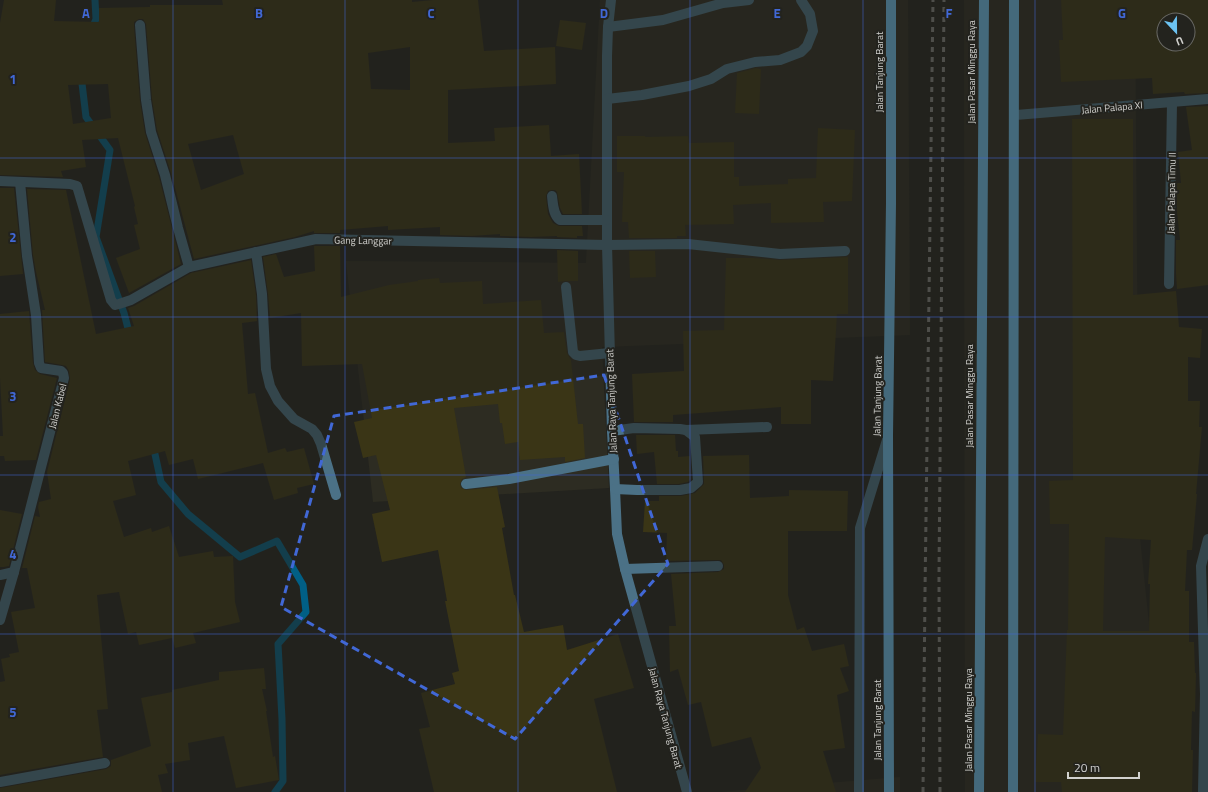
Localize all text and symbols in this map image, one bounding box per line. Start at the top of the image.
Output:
text: A [82,3,90,23]
text: B [255,3,263,23]
text: C [427,3,435,23]
text: D [600,3,608,23]
text: E [773,3,781,23]
text: F [946,3,953,23]
text: G [1118,3,1126,23]
north arrow [1156,12,1196,52]
street label: Jalan Pasar Minggu Raya [964,20,979,124]
street label: Jalan Tanjung Barat [872,31,887,112]
text: U [1173,33,1186,50]
text: 1 [9,69,17,89]
street label: Jalan Palapa XI [1081,97,1143,118]
street label: Jalan Palapa Timu II [1163,152,1180,234]
text: 2 [9,227,17,247]
street label: Gang Langgar [334,232,393,249]
street label: Jalan Pasar Minggu Raya [962,344,977,448]
street label: Jalan Raya Tanjung Barat [602,348,621,453]
street label: Jalan Tanjung Barat [869,355,886,437]
street label: Jalan Kabel [45,382,70,430]
text: 3 [9,386,17,406]
text: 4 [9,544,17,564]
street label: Jalan Raya Tanjung Barat [645,666,686,771]
street label: Jalan Pasar Minggu Raya [961,668,976,772]
street label: Jalan Tanjung Barat [870,679,885,760]
text: 5 [9,702,17,722]
scale bar [1068,754,1139,780]
text: 20 m [1074,758,1100,777]

